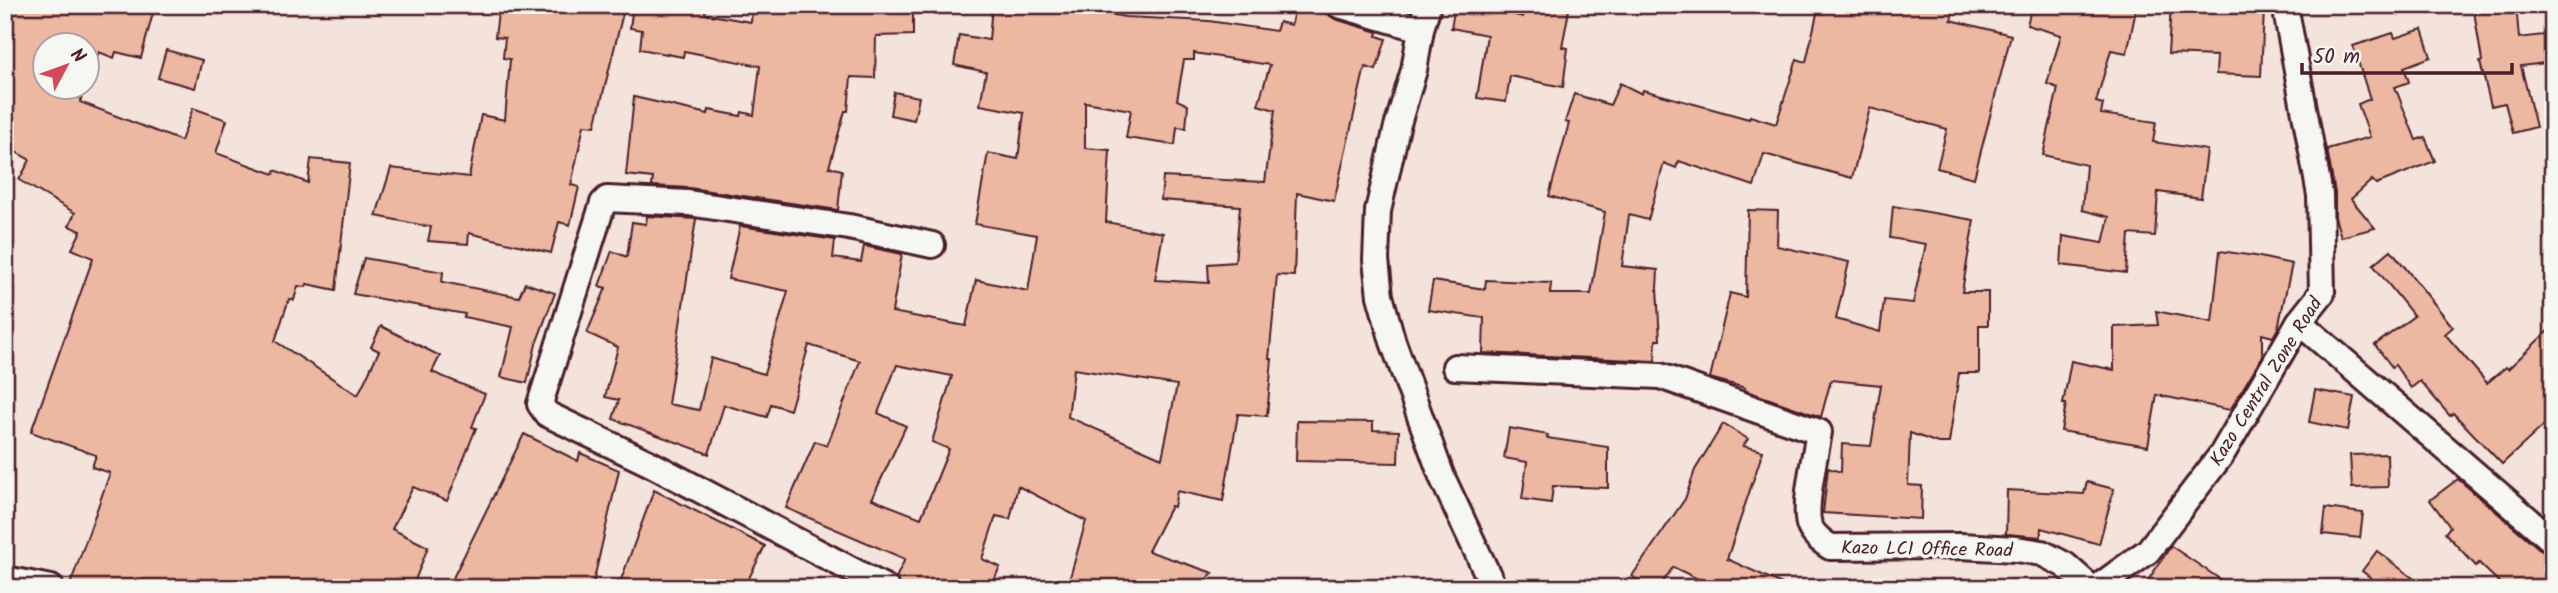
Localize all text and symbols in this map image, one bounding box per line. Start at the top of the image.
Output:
north arrow [32,32,102,102]
scale bar [2302,32,2512,76]
text: 50 m [2313,41,2360,74]
text: N [62,42,93,71]
street label: Kazo Central Zone Road [2202,291,2331,472]
street label: Kazo LC1 Office Road [1841,534,2014,567]

